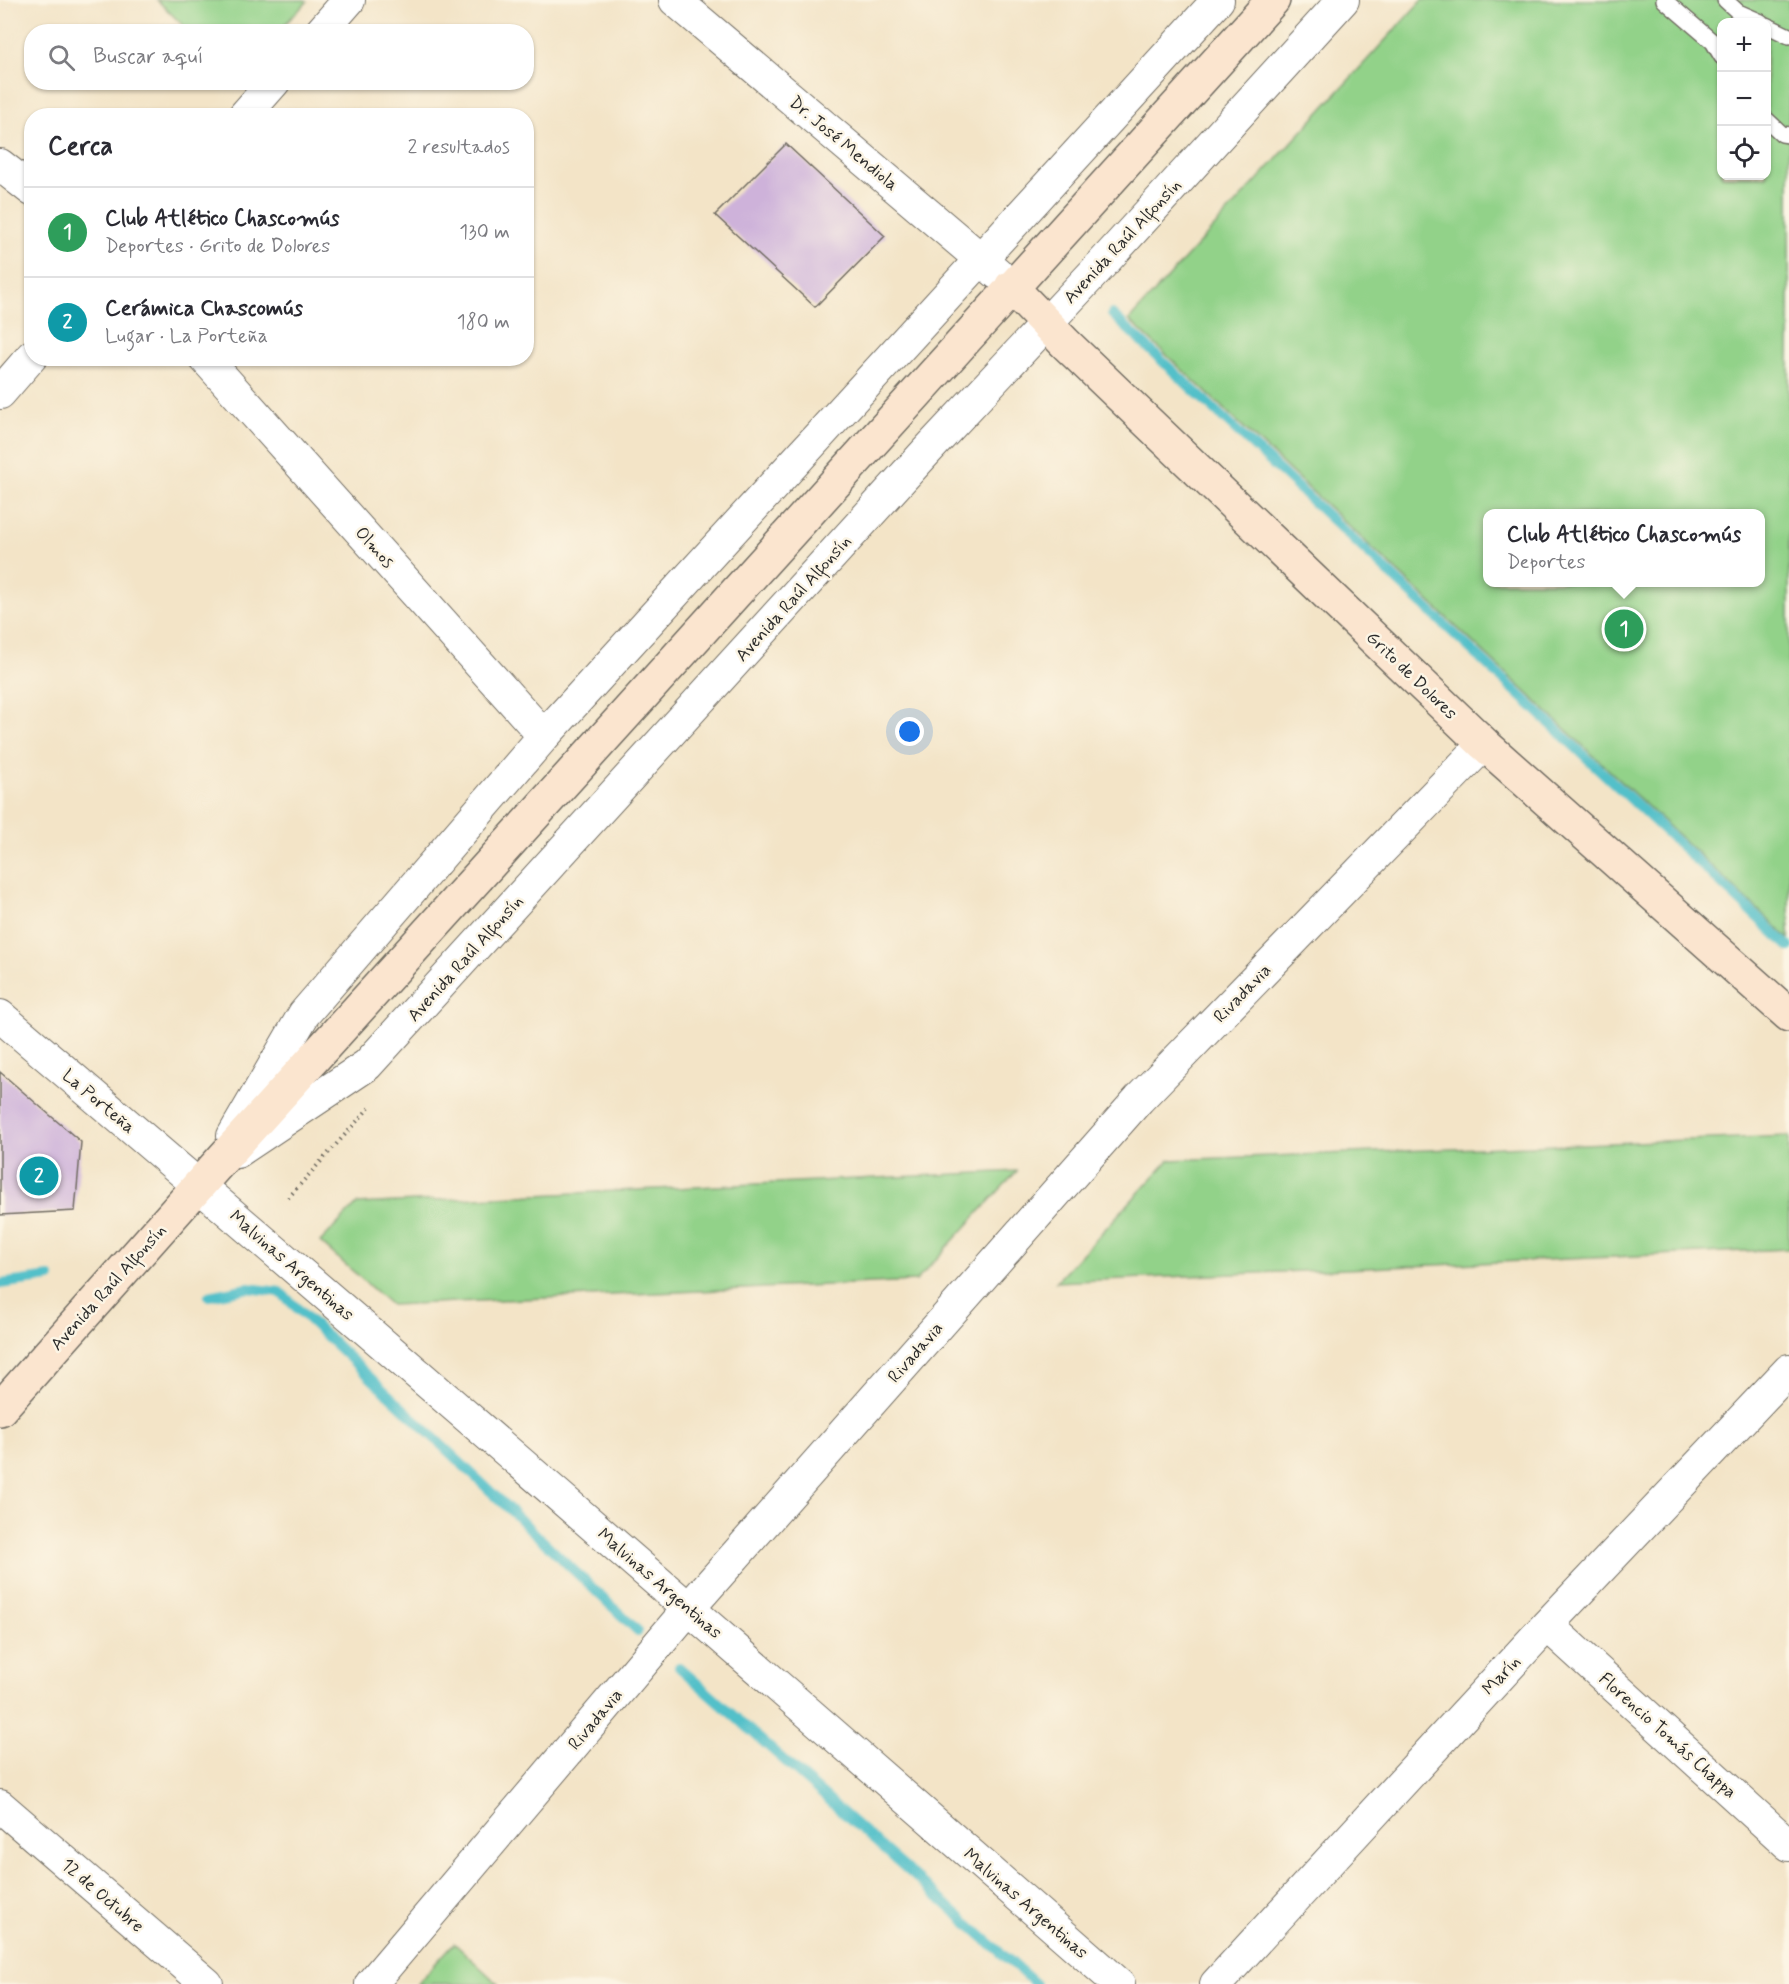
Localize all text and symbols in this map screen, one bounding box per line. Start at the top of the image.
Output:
map controls [1717,18,1771,180]
button: + [1717,18,1771,72]
search box [24,24,534,90]
icon: search [45,41,78,74]
text: Buscar aquí [93,43,204,71]
button: − [1717,72,1771,126]
street label: Dr. José Mendiola [784,91,903,197]
button: locate [1717,126,1771,180]
text: Cerca [48,130,113,164]
text: 2 resultados [407,134,510,161]
street label: Avenida Raúl Alfonsín [1058,174,1188,311]
text: Club Atlético Chascomús [105,205,339,233]
text: 1 [63,219,72,246]
text: 130 m [459,219,510,246]
text: Deportes · Grito de Dolores [105,233,330,260]
text: Cerámica Chascomús [105,295,303,323]
text: 2 [63,309,72,336]
text: 180 m [457,309,510,336]
text: Lugar · La Porteña [105,323,268,350]
popup [1483,509,1765,587]
text: Club Atlético Chascomús [1507,521,1741,549]
street label: Olmos [349,522,399,574]
street label: Avenida Raúl Alfonsín [730,530,859,668]
text: Deportes [1507,549,1585,576]
pin: 1 [1604,606,1644,652]
street label: Grito de Dolores [1361,626,1462,725]
your location [895,717,924,746]
street label: Avenida Raúl Alfonsín [402,890,531,1028]
street label: Rivadavia [1209,959,1277,1028]
street label: La Porteña [57,1064,140,1139]
pin: 2 [20,1154,58,1198]
street label: Malvinas Argentinas [224,1205,359,1327]
street label: Avenida Raúl Alfonsín [45,1219,174,1357]
street label: Rivadavia [883,1317,949,1388]
street label: Malvinas Argentinas [592,1523,727,1645]
street label: Marín [1477,1650,1526,1701]
street label: Florencio Tomás Chappa [1593,1667,1741,1804]
street label: Rivadavia [563,1684,629,1756]
street label: Malvinas Argentinas [958,1843,1093,1965]
street label: 12 de Octubre [56,1853,149,1938]

